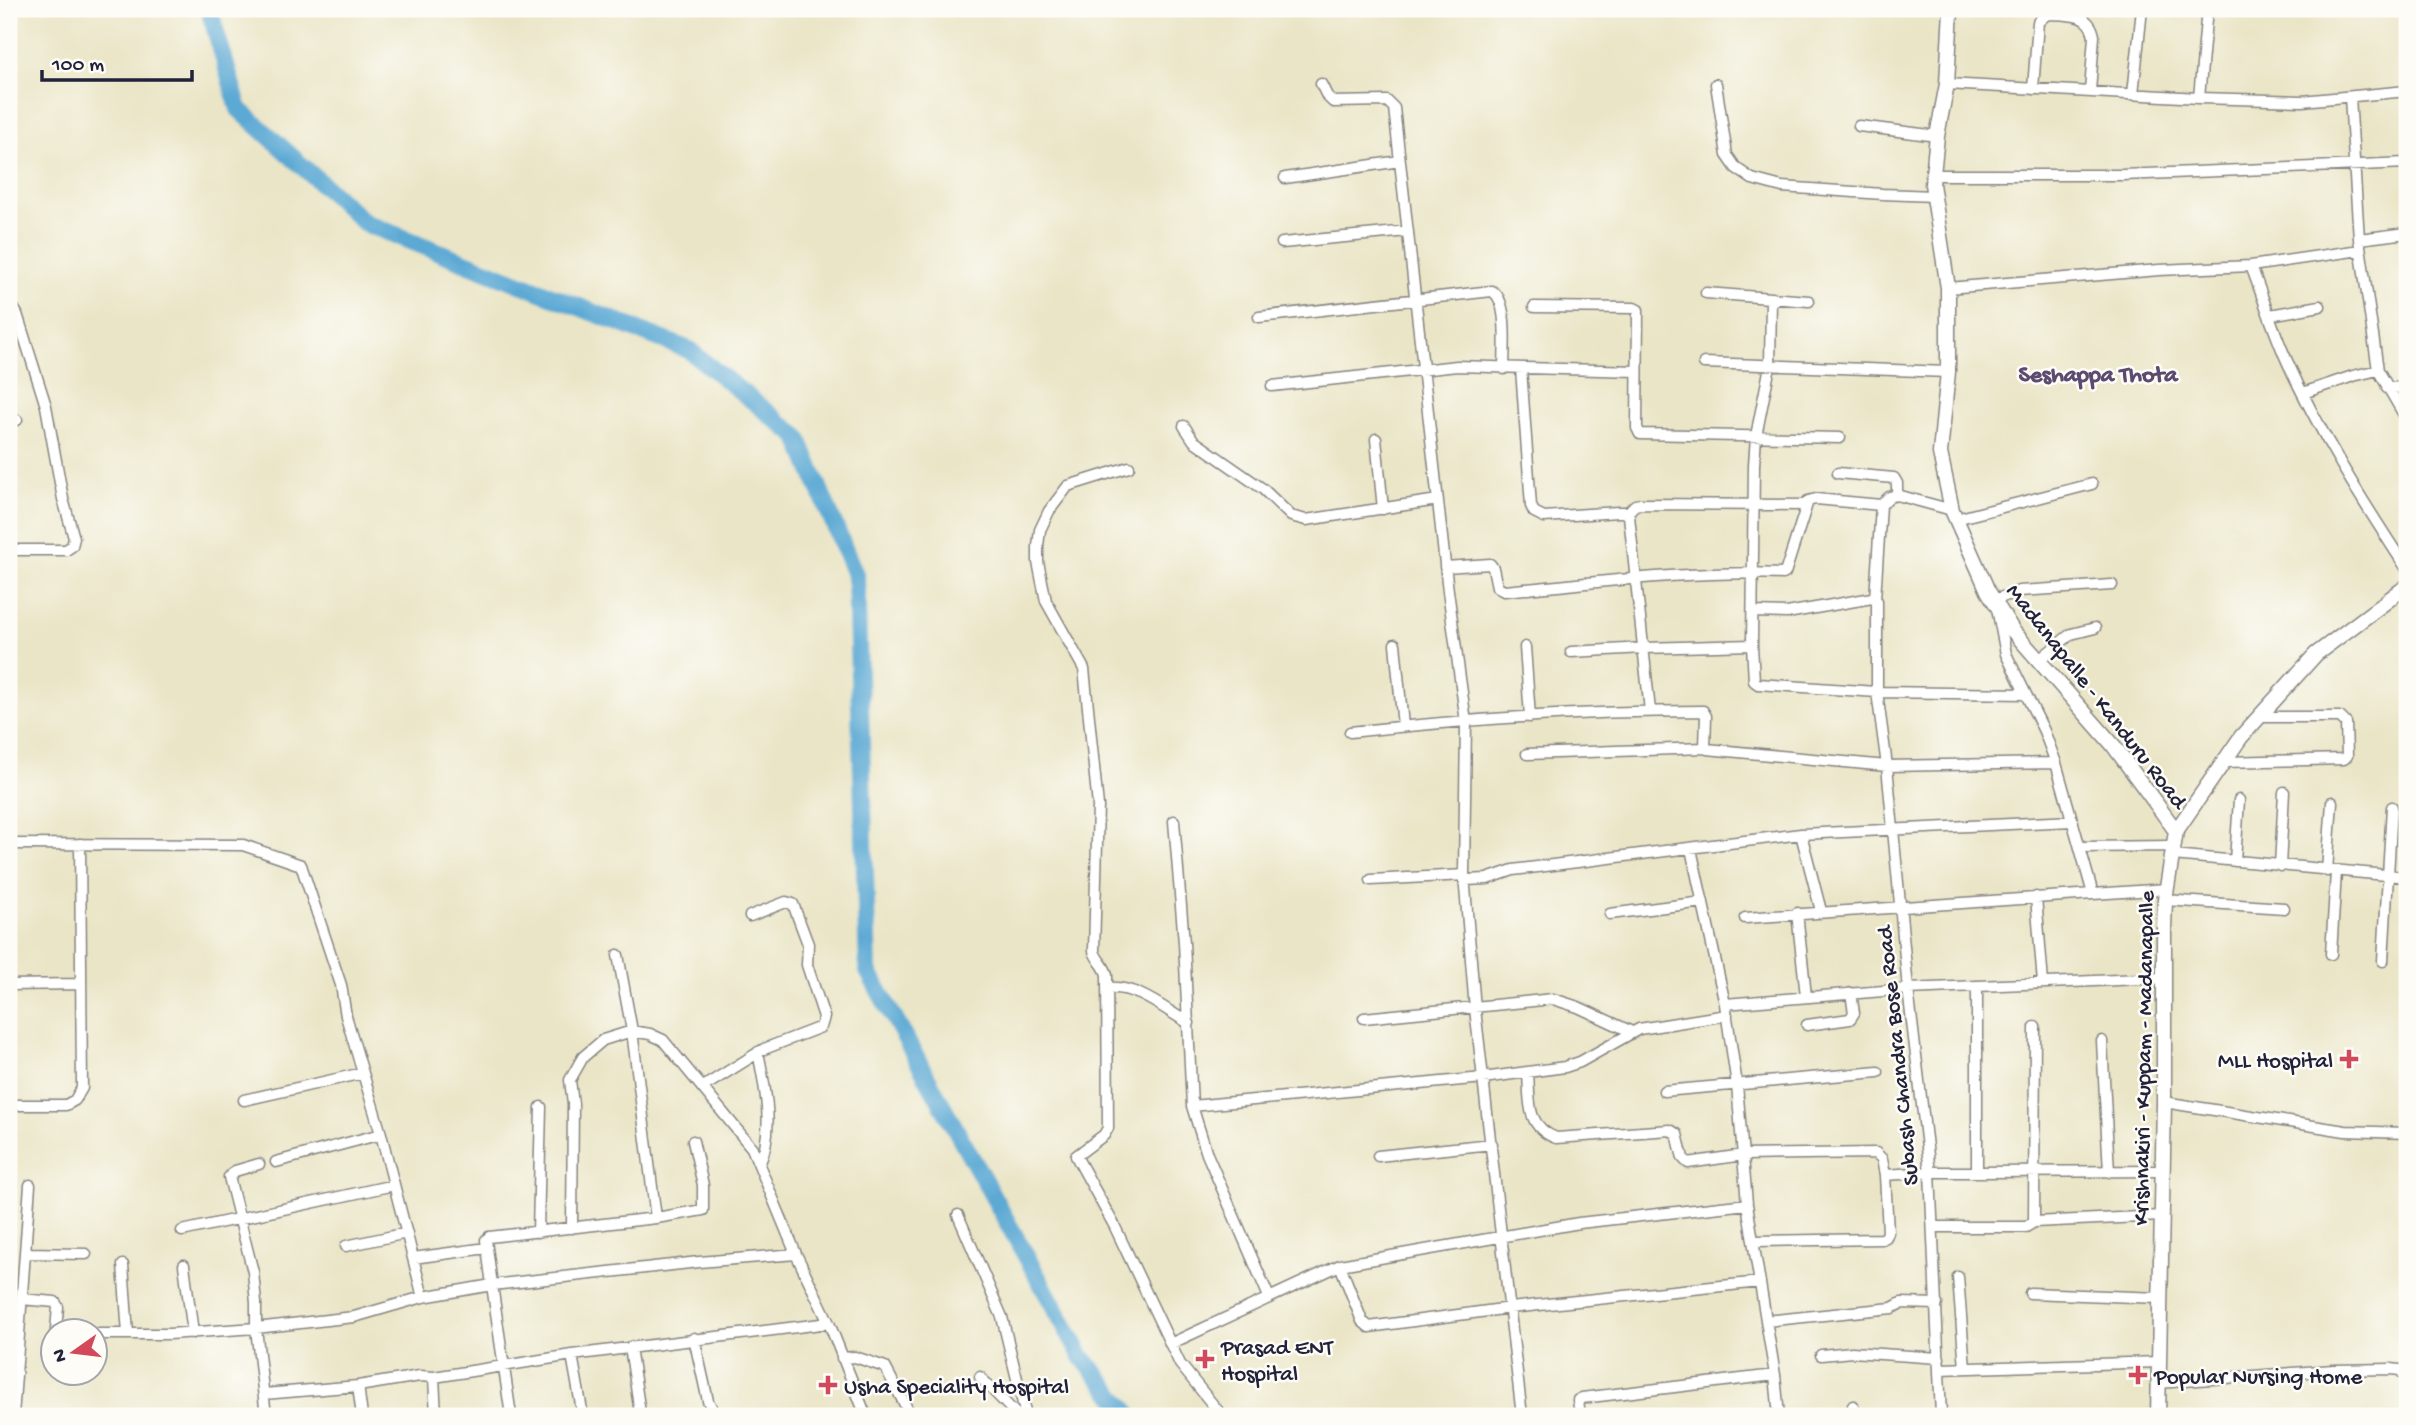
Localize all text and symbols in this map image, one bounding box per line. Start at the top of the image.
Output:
scale bar [42,38,192,82]
text: 100 m [51,54,104,79]
district label: Seshappa Thota [2019,362,2179,391]
street label: Madanapalle - Kanduru Road [1999,579,2192,816]
street label: Krishnakiri - Kuppam - Madanapalle [2129,889,2162,1226]
street label: Subash Chandra Bose Road [1872,923,1927,1187]
place label: MLL Hospital [2218,1049,2333,1076]
marker: MLL Hospital [2339,1049,2359,1069]
north arrow [38,1316,108,1386]
place label: Prasad ENT Hospital [1220,1336,1334,1389]
text: N [48,1346,74,1364]
marker: Prasad ENT Hospital [1195,1349,1215,1369]
marker: Popular Nursing Home [2128,1365,2148,1385]
place label: Popular Nursing Home [2153,1365,2363,1392]
marker: Usha Speciality Hospital [818,1375,838,1395]
place label: Usha Speciality Hospital [844,1375,1069,1402]

